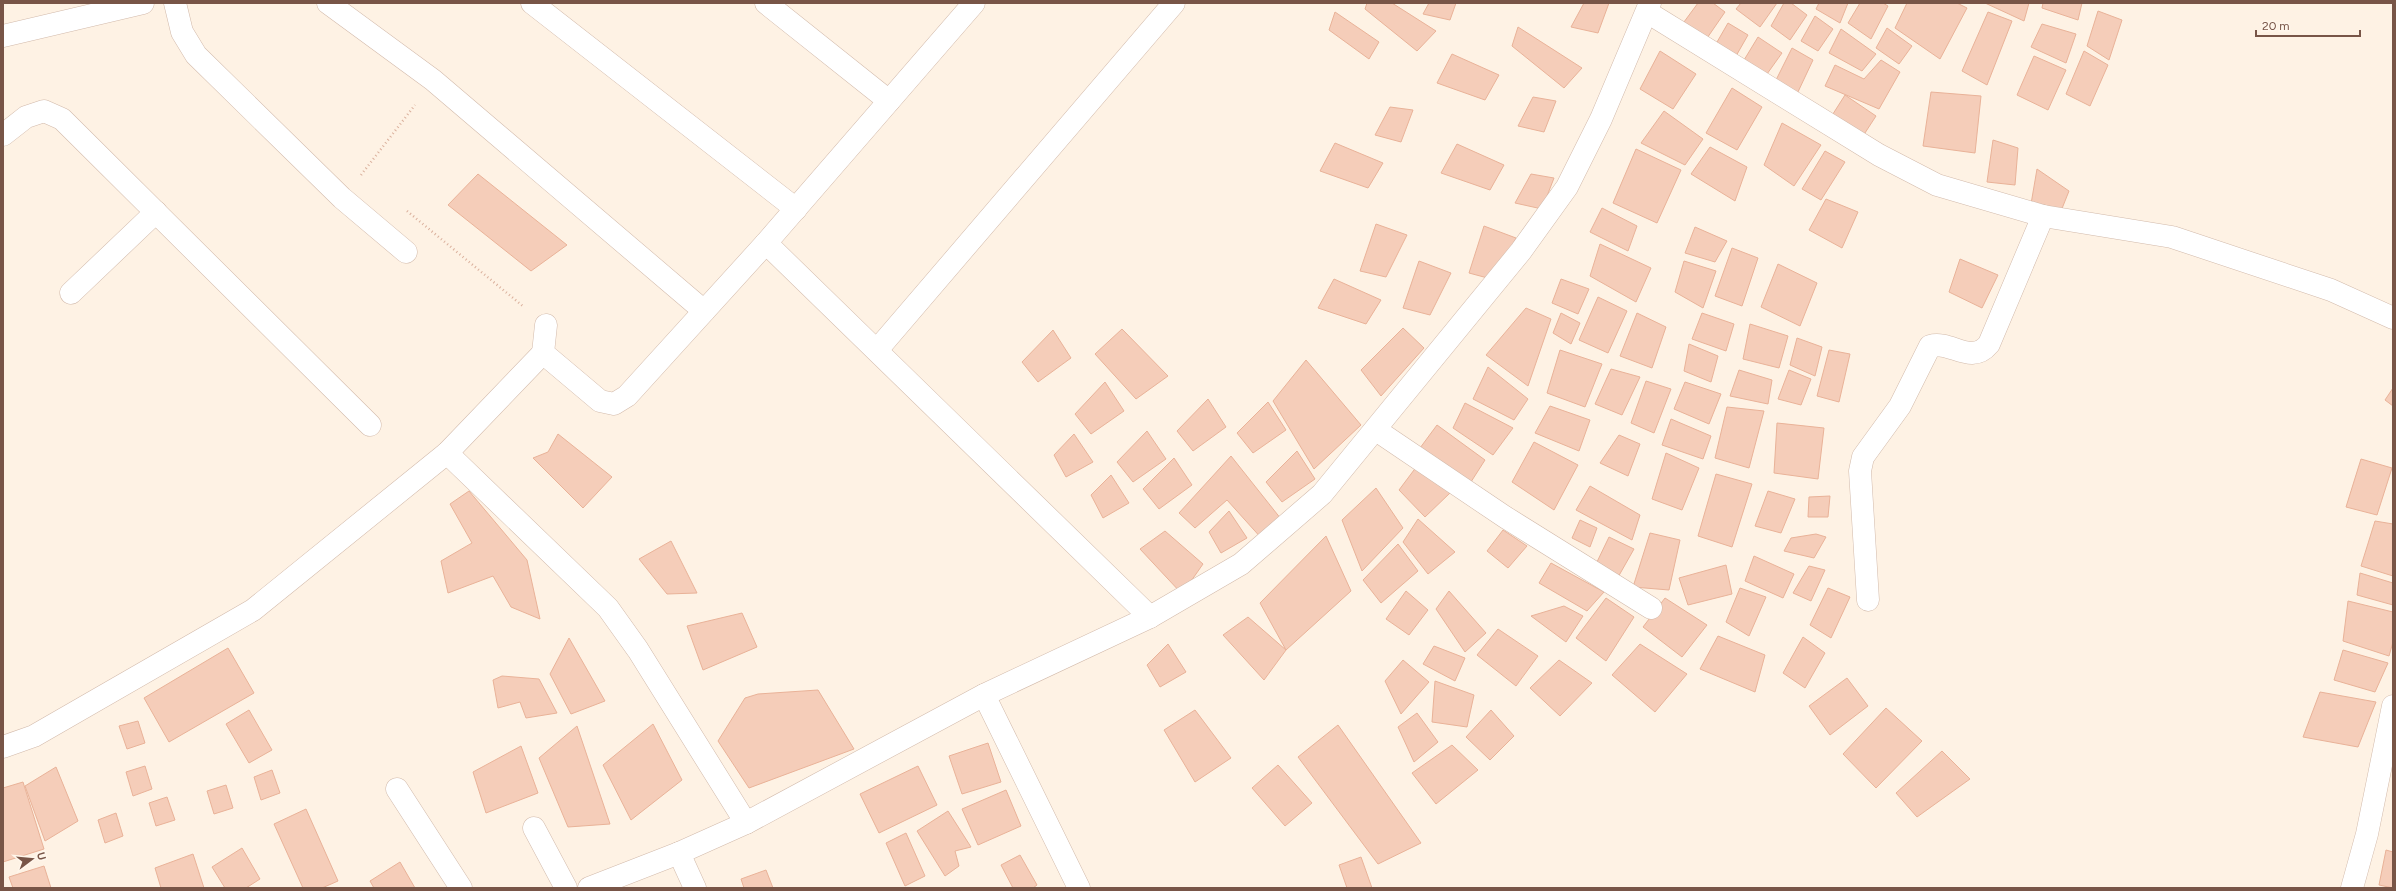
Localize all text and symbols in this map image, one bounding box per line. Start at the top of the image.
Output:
scale bar [2256,12,2360,38]
text: 20 m [2262,19,2290,33]
north arrow [12,839,52,879]
text: U [34,851,49,862]

